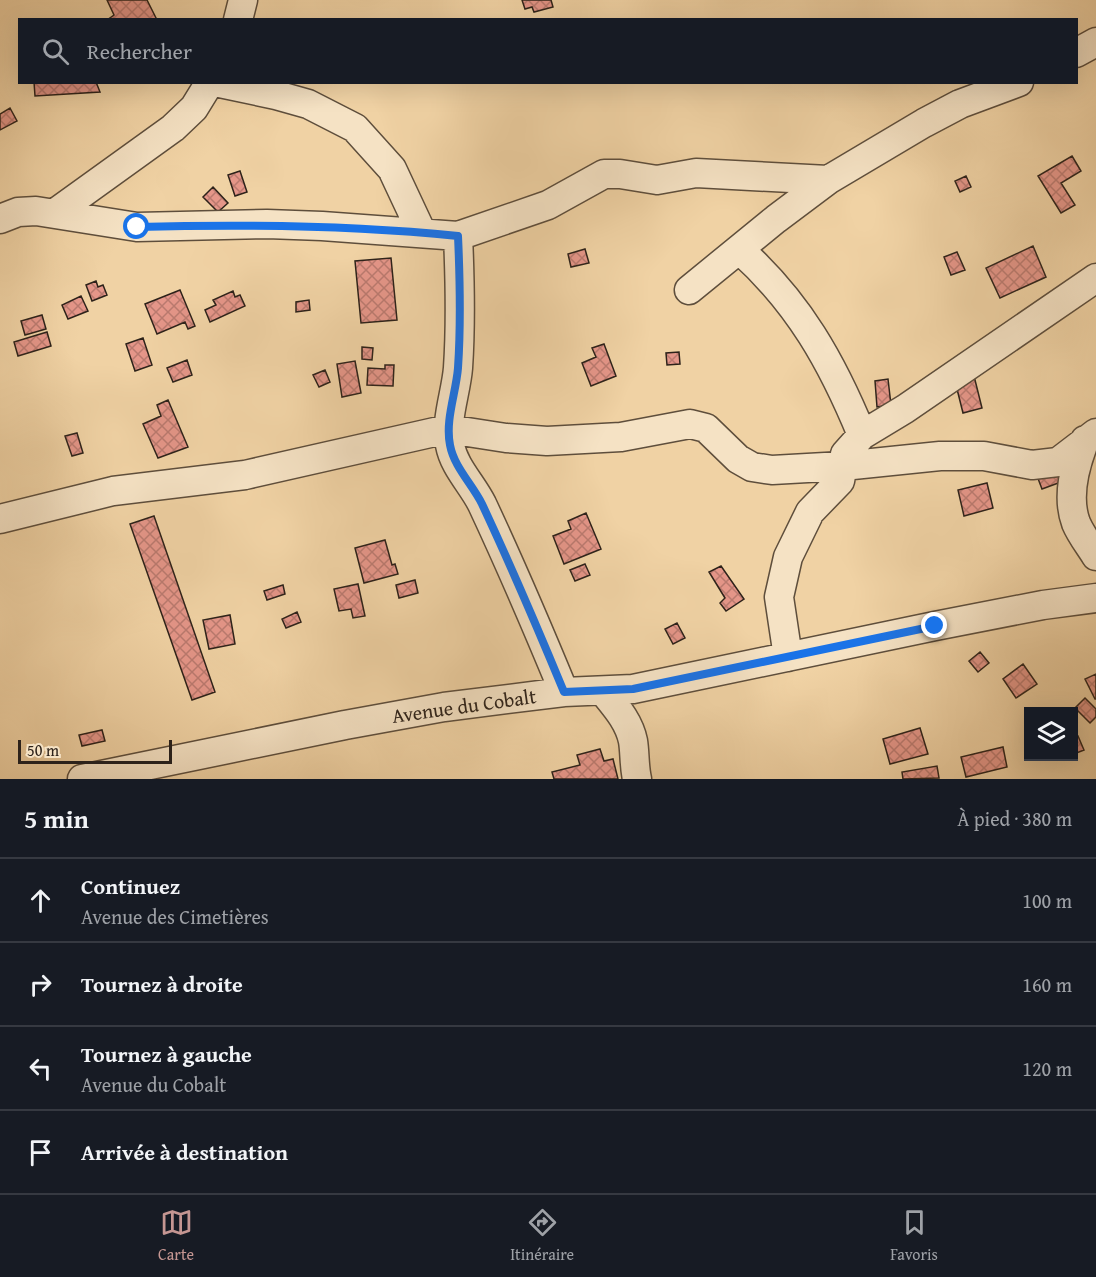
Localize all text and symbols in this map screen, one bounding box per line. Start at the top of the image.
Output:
search box [18,18,1078,84]
icon: search [39,35,72,68]
text: Rechercher [87,35,192,67]
route start [123,213,149,239]
route end [921,612,947,638]
street label: Avenue du Cobalt [390,681,538,730]
map controls [1024,707,1078,761]
button: layers [1024,707,1078,761]
scale bar [18,737,172,764]
text: 50 m [27,738,59,762]
text: 5 min [24,799,89,838]
text: À pied · 380 m [957,804,1072,833]
text: Continuez [81,870,180,902]
icon: ahead [24,884,57,917]
text: 100 m [1022,886,1072,915]
text: Avenue des Cimetières [81,902,269,931]
icon: right [24,968,57,1001]
text: Tournez à droite [81,968,243,1000]
text: 160 m [1022,970,1072,999]
text: Tournez à gauche [81,1038,252,1070]
icon: left [24,1052,57,1085]
text: 120 m [1022,1054,1072,1083]
text: Avenue du Cobalt [81,1070,226,1099]
icon: arrive [24,1136,57,1169]
text: Arrivée à destination [81,1136,288,1168]
tab: Carte [158,1206,194,1266]
tab: Itinéraire [510,1206,574,1266]
tab: Favoris [890,1206,938,1266]

